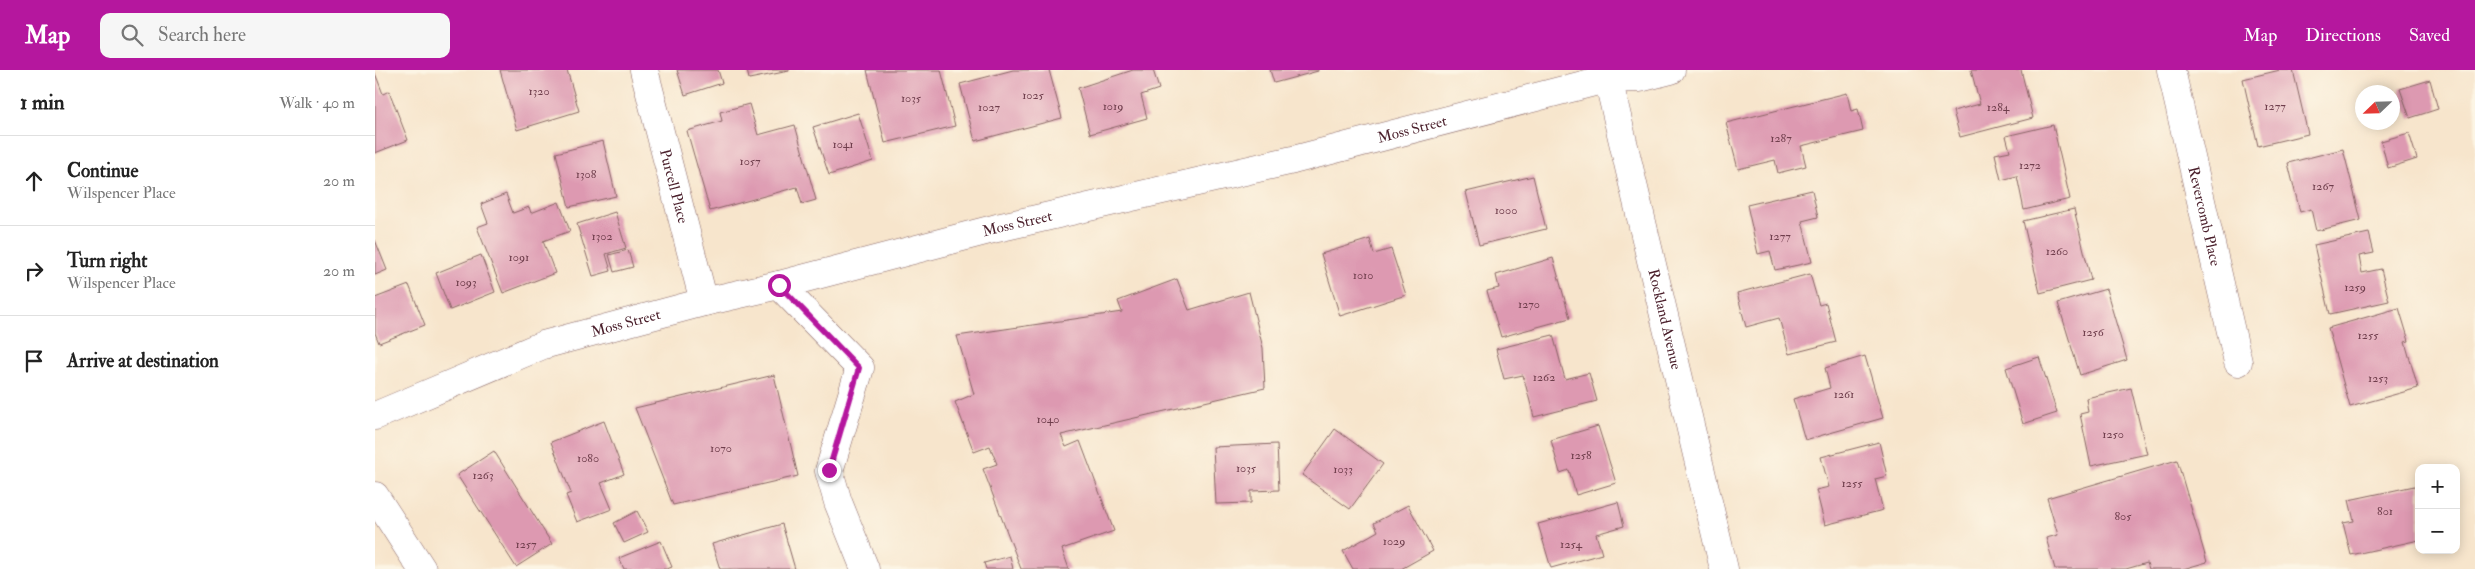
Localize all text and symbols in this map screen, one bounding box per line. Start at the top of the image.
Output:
search box [100,13,450,58]
text: Map [25,20,70,51]
icon: search [118,21,146,49]
text: Search here [158,23,246,47]
text: Map [2244,24,2277,47]
text: Directions [2305,24,2381,47]
text: Saved [2409,24,2450,47]
house number: 1320 [528,84,550,99]
north arrow [2355,85,2400,130]
house number: 1025 [1022,88,1045,103]
text: 1 min [20,89,65,116]
house number: 1035 [901,91,922,106]
text: Walk · 40 m [279,93,355,113]
house number: 1019 [1103,99,1123,114]
house number: 1277 [2264,99,2286,114]
house number: 1027 [978,100,1000,115]
house number: 1284 [1987,100,2010,115]
street label: Moss Street [1375,112,1449,148]
house number: 1287 [1770,131,1792,146]
house number: 1041 [832,137,854,152]
street label: Purcell Place [655,147,692,226]
house number: 1057 [739,154,761,169]
house number: 1272 [2019,158,2041,173]
text: Continue [67,159,138,183]
street label: Revercomb Place [2183,165,2225,268]
icon: ahead [20,167,48,195]
house number: 1308 [576,167,597,182]
text: 20 m [323,171,355,191]
house number: 1267 [2312,179,2334,194]
text: Wilspencer Place [67,183,176,203]
house number: 1000 [1495,203,1517,218]
street label: Moss Street [980,207,1054,241]
house number: 1302 [591,229,613,244]
house number: 1277 [1769,229,1791,244]
house number: 1260 [2046,244,2068,259]
text: Turn right [67,249,147,273]
house number: 1091 [509,250,529,265]
icon: right [20,257,48,285]
text: 20 m [323,261,355,281]
street label: Rockland Avenue [1643,267,1686,371]
house number: 1010 [1353,268,1373,283]
text: Wilspencer Place [67,273,176,293]
route start [768,274,791,297]
house number: 1093 [455,275,477,290]
house number: 1259 [2344,280,2366,295]
house number: 1270 [1518,297,1540,312]
street label: Moss Street [589,305,663,342]
house number: 1256 [2082,325,2105,340]
house number: 1255 [2358,328,2379,343]
icon: arrive [20,347,48,375]
text: Arrive at destination [67,349,219,373]
house number: 1262 [1533,370,1555,385]
house number: 1253 [2368,371,2388,386]
house number: 1261 [1834,387,1854,402]
house number: 1040 [1037,412,1059,427]
house number: 1250 [2102,427,2124,442]
house number: 1070 [710,441,732,456]
house number: 1258 [1570,448,1592,463]
house number: 1080 [577,451,599,466]
route end [818,459,841,482]
house number: 1035 [1236,461,1257,476]
house number: 1033 [1333,462,1353,477]
map controls [2415,464,2460,554]
button: + [2415,464,2460,509]
house number: 1263 [472,468,494,483]
house number: 1255 [1842,476,1863,491]
house number: 801 [2377,504,2393,519]
house number: 805 [2114,509,2132,524]
button: − [2415,509,2460,554]
house number: 1029 [1383,534,1405,549]
house number: 1257 [515,537,537,552]
house number: 1254 [1560,537,1582,552]

